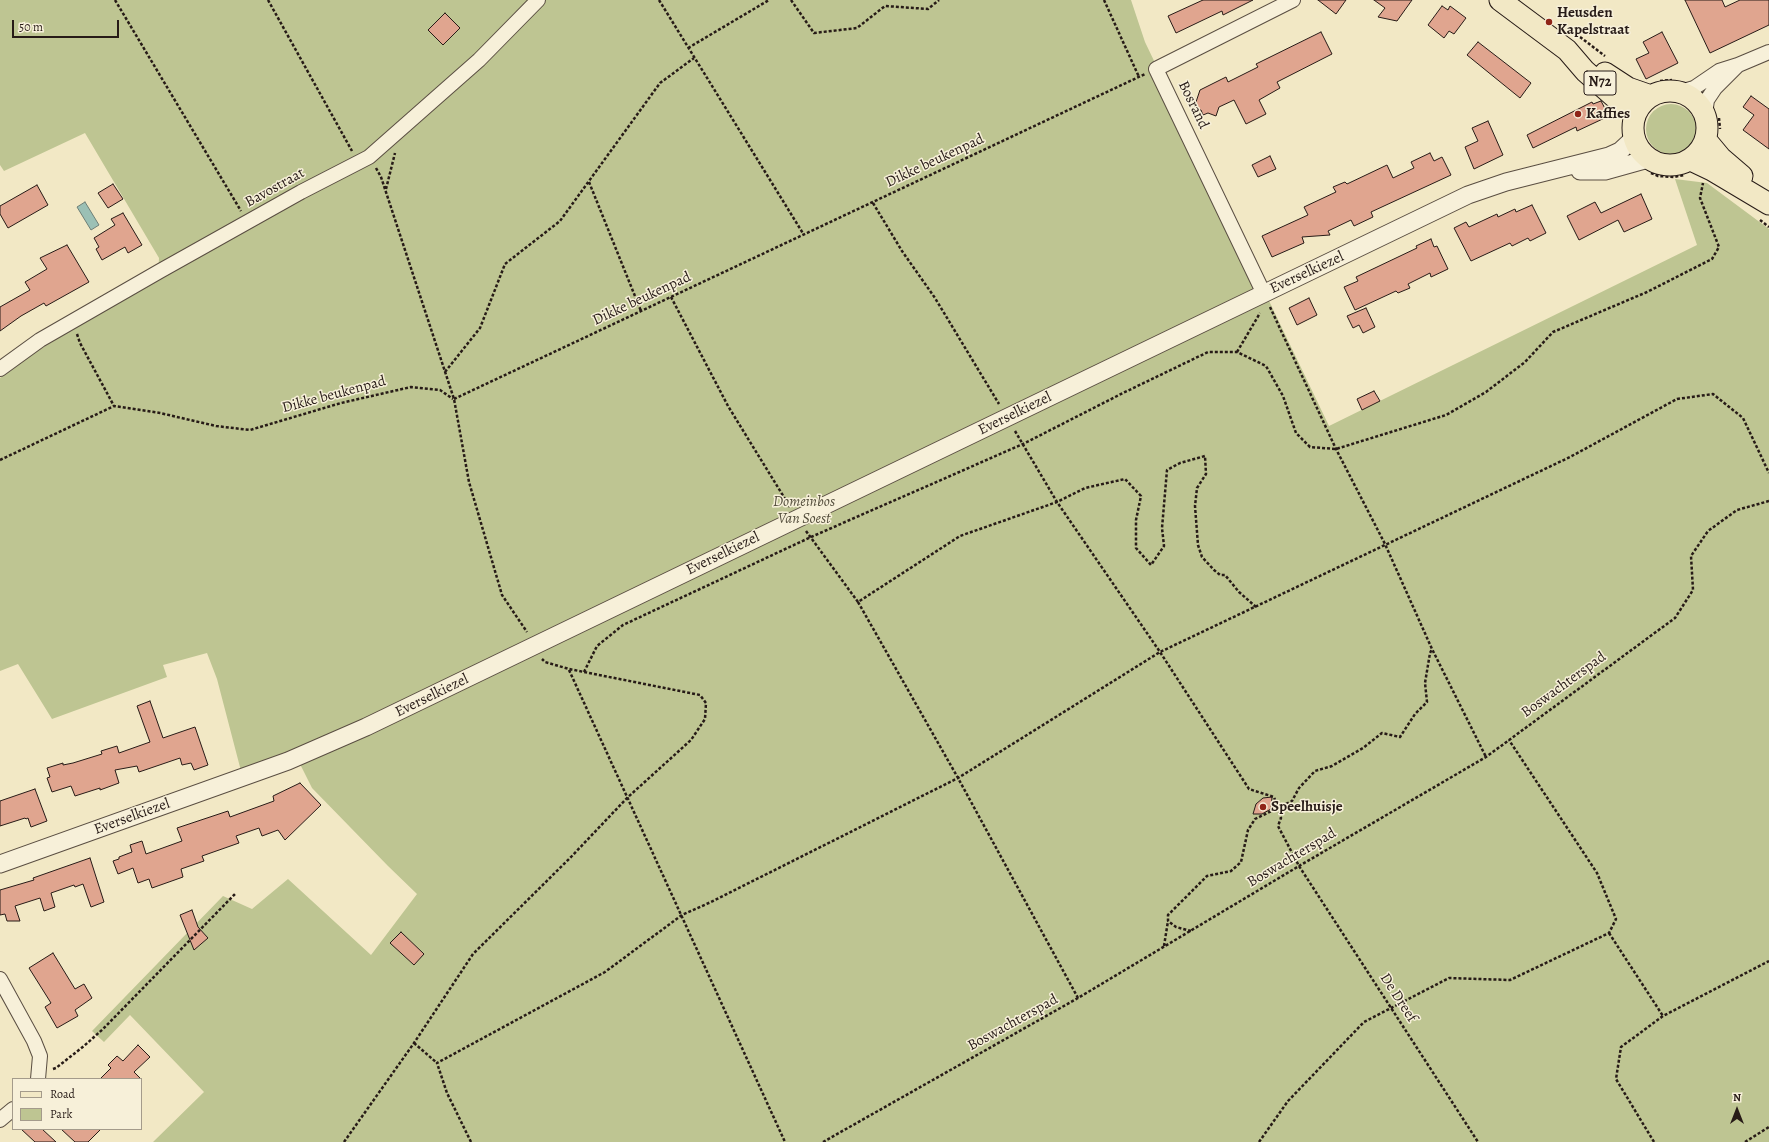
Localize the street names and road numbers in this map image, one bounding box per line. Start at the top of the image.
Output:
road number: N72 [1584,71,1616,95]
street label: Bosrand [1174,78,1212,132]
street label: Dikke beukenpad [883,130,987,192]
street label: Bavostraat [242,164,308,212]
street label: Everselkiezel [1267,248,1347,298]
street label: Dikke beukenpad [590,268,694,330]
street label: Dikke beukenpad [280,373,388,417]
street label: Everselkiezel [975,389,1055,439]
street label: Everselkiezel [683,529,763,579]
street label: Boswachterspad [1518,648,1610,722]
street label: Everselkiezel [392,671,472,721]
street label: Everselkiezel [92,795,172,839]
street label: Boswachterspad [1244,824,1340,892]
street label: De Dreef [1376,970,1420,1026]
street label: Boswachterspad [965,991,1061,1055]

